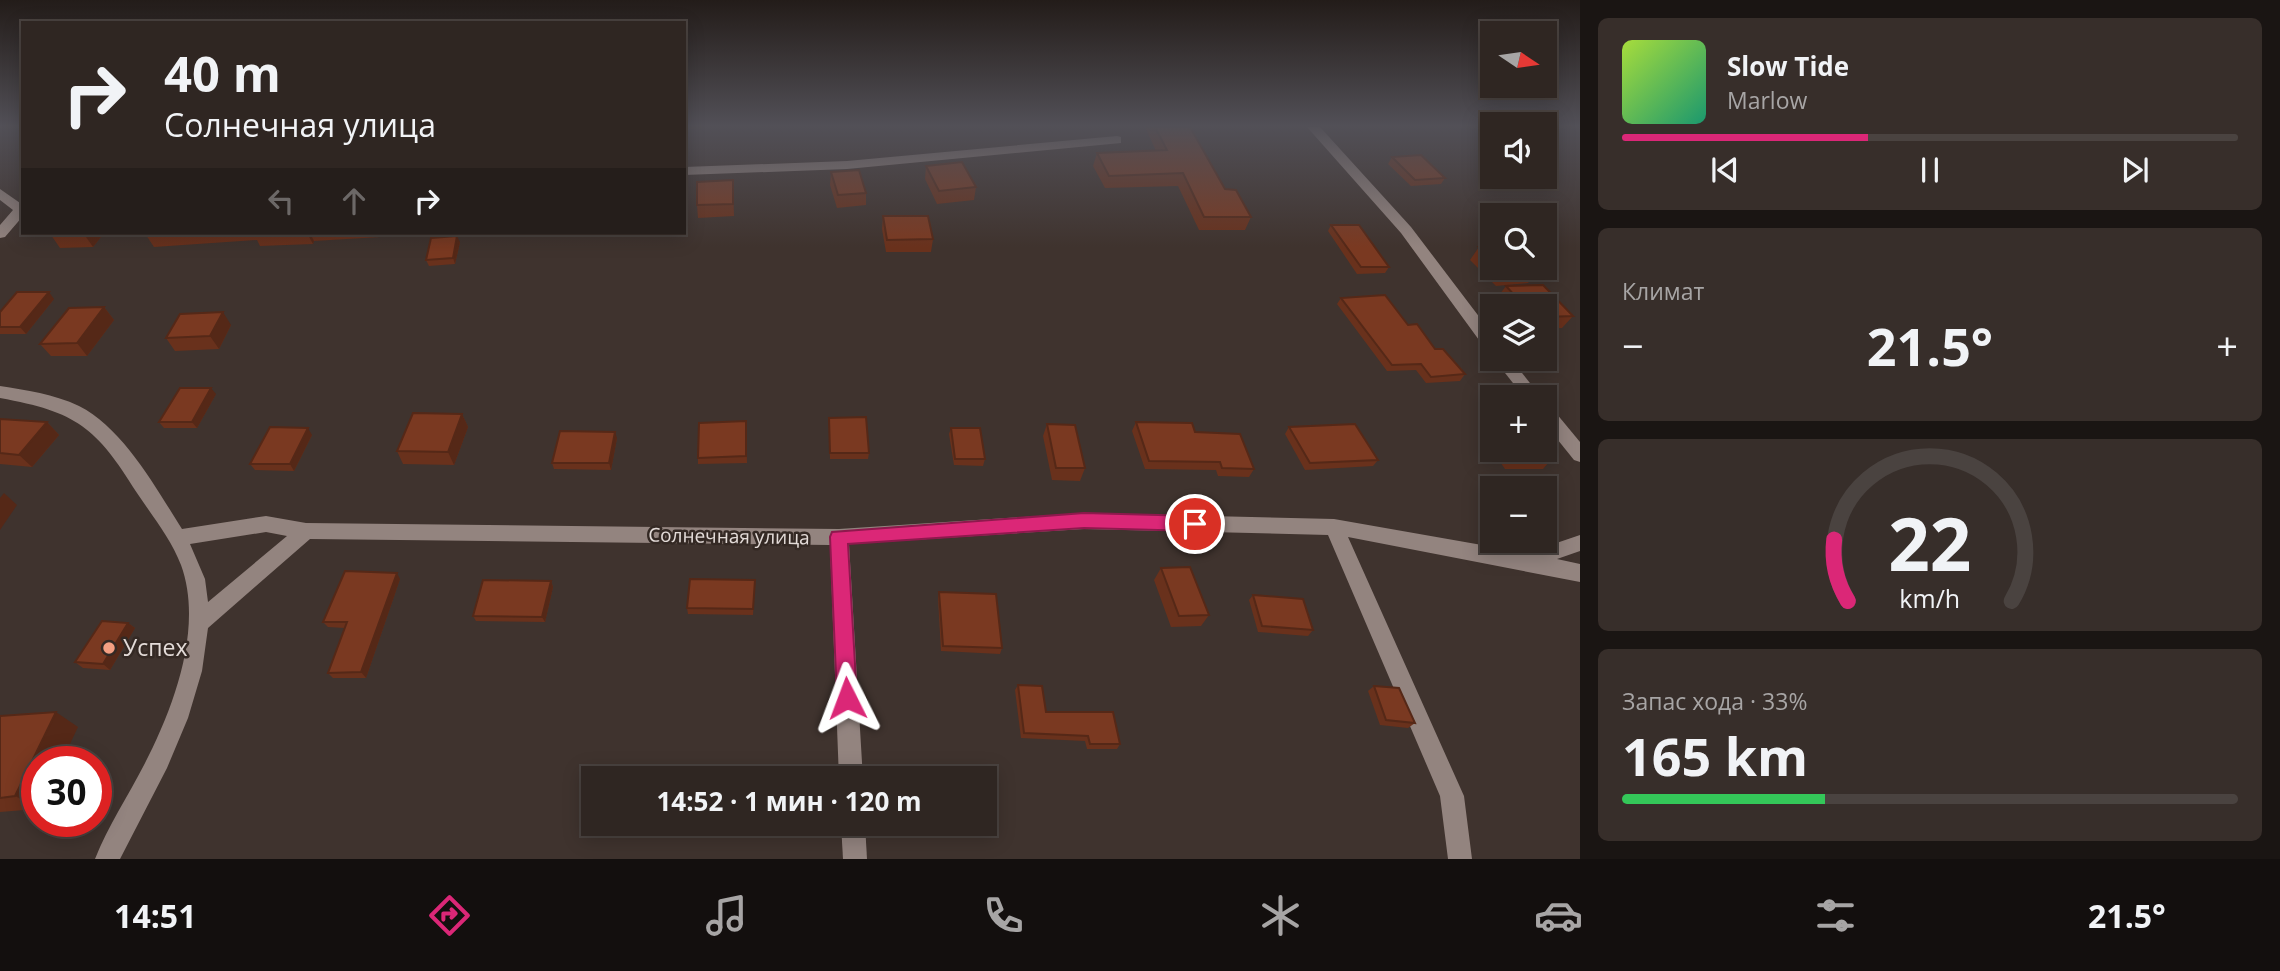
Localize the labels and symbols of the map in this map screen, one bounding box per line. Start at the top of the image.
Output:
north arrow [1480,21,1558,98]
pin [1165,494,1225,554]
street label: Солнечная улица [648,522,810,550]
place label: Успех [123,631,187,663]
marker: Успех [101,640,117,656]
position arrow [810,661,884,735]
speed limit sign: 30 [21,746,112,837]

